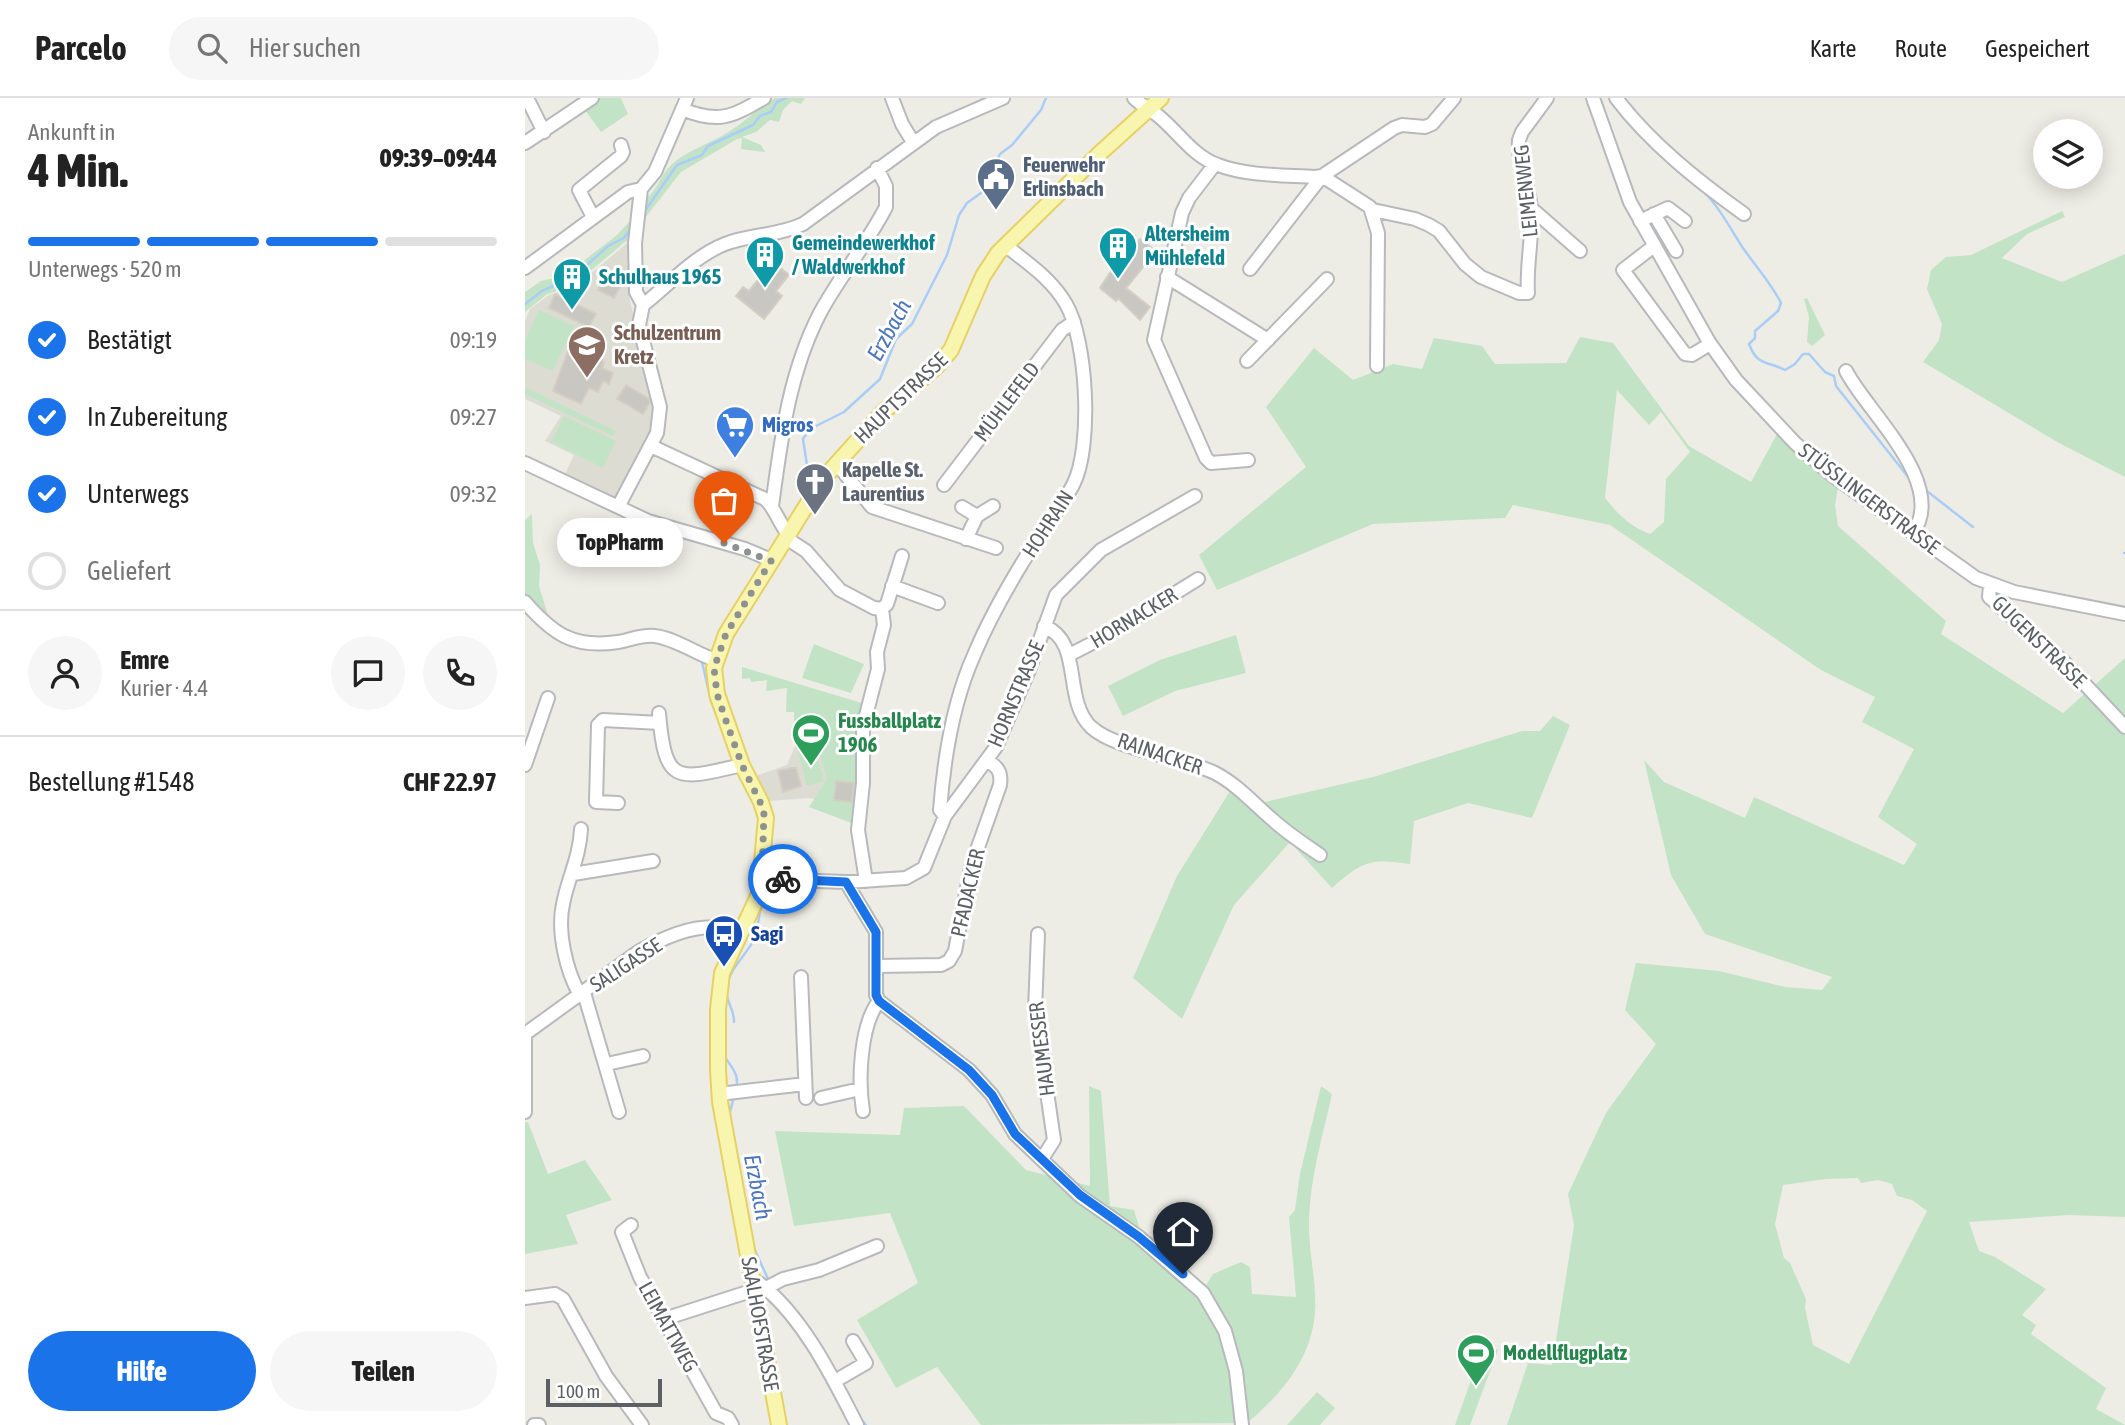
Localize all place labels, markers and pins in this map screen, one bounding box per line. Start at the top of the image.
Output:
place label: Feuerwehr Erlinsbach [1023,152,1105,200]
public building icon: Feuerwehr Erlinsbach [975,156,1017,211]
place label: Altersheim Mühlefeld [1144,221,1230,269]
building icon: Altersheim Mühlefeld [1097,225,1139,280]
place label: Gemeindewerkhof / Waldwerkhof [792,230,935,278]
building icon: Gemeindewerkhof / Waldwerkhof [744,234,786,289]
building icon: Schulhaus 1965 [551,256,593,311]
place label: Schulhaus 1965 [599,264,721,288]
place label: Schulzentrum Kretz [614,320,721,368]
school or university icon: Schulzentrum Kretz [566,324,608,379]
supermarket icon: Migros [714,404,756,459]
place label: Migros [762,412,814,436]
place label: Kapelle St. Laurentius [842,457,925,505]
church icon: Kapelle St. Laurentius [794,461,836,516]
pin [694,471,754,543]
callout: TopPharm [556,518,682,568]
place label: Fussballplatz 1906 [838,708,941,756]
sports icon: Fussballplatz 1906 [790,712,832,767]
bus stop icon: Sagi [703,913,745,968]
place label: Sagi [751,921,783,945]
pin [1153,1202,1213,1274]
sports icon: Modellflugplatz [1455,1332,1497,1387]
place label: Modellflugplatz [1503,1340,1627,1364]

